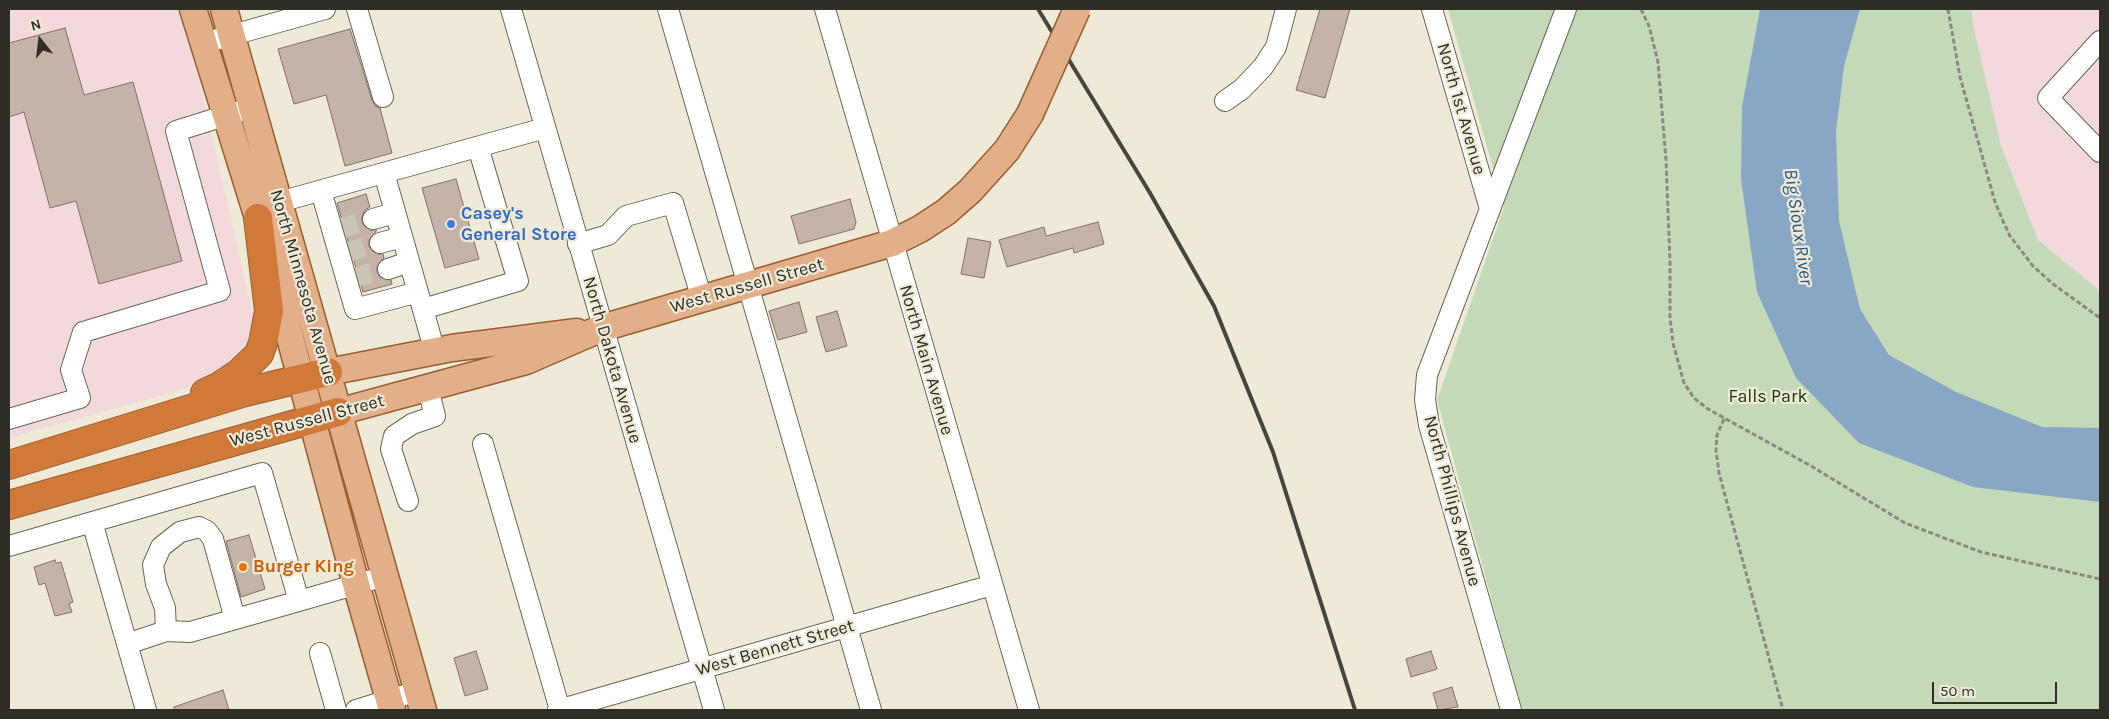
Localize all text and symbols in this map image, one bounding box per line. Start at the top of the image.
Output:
north arrow [15,15,65,65]
text: N [29,16,43,35]
street label: North 1st Avenue [1432,41,1490,177]
water label: Big Sioux River [1779,168,1817,286]
street label: North Minnesota Avenue [265,187,341,387]
place label: Casey's General Store [461,203,576,245]
marker: Casey's General Store [445,218,457,230]
street label: West Russell Street [668,254,826,318]
street label: North Dakota Avenue [578,274,646,446]
street label: North Main Avenue [894,282,958,438]
park label: Falls Park [1728,386,1808,408]
street label: West Russell Street [227,390,387,452]
street label: North Phillips Avenue [1419,413,1485,589]
place label: Burger King [253,556,354,578]
marker: Burger King [237,561,249,573]
street label: West Bennett Street [693,615,857,681]
scale bar [1934,672,2059,704]
text: 50 m [1940,682,1975,700]

